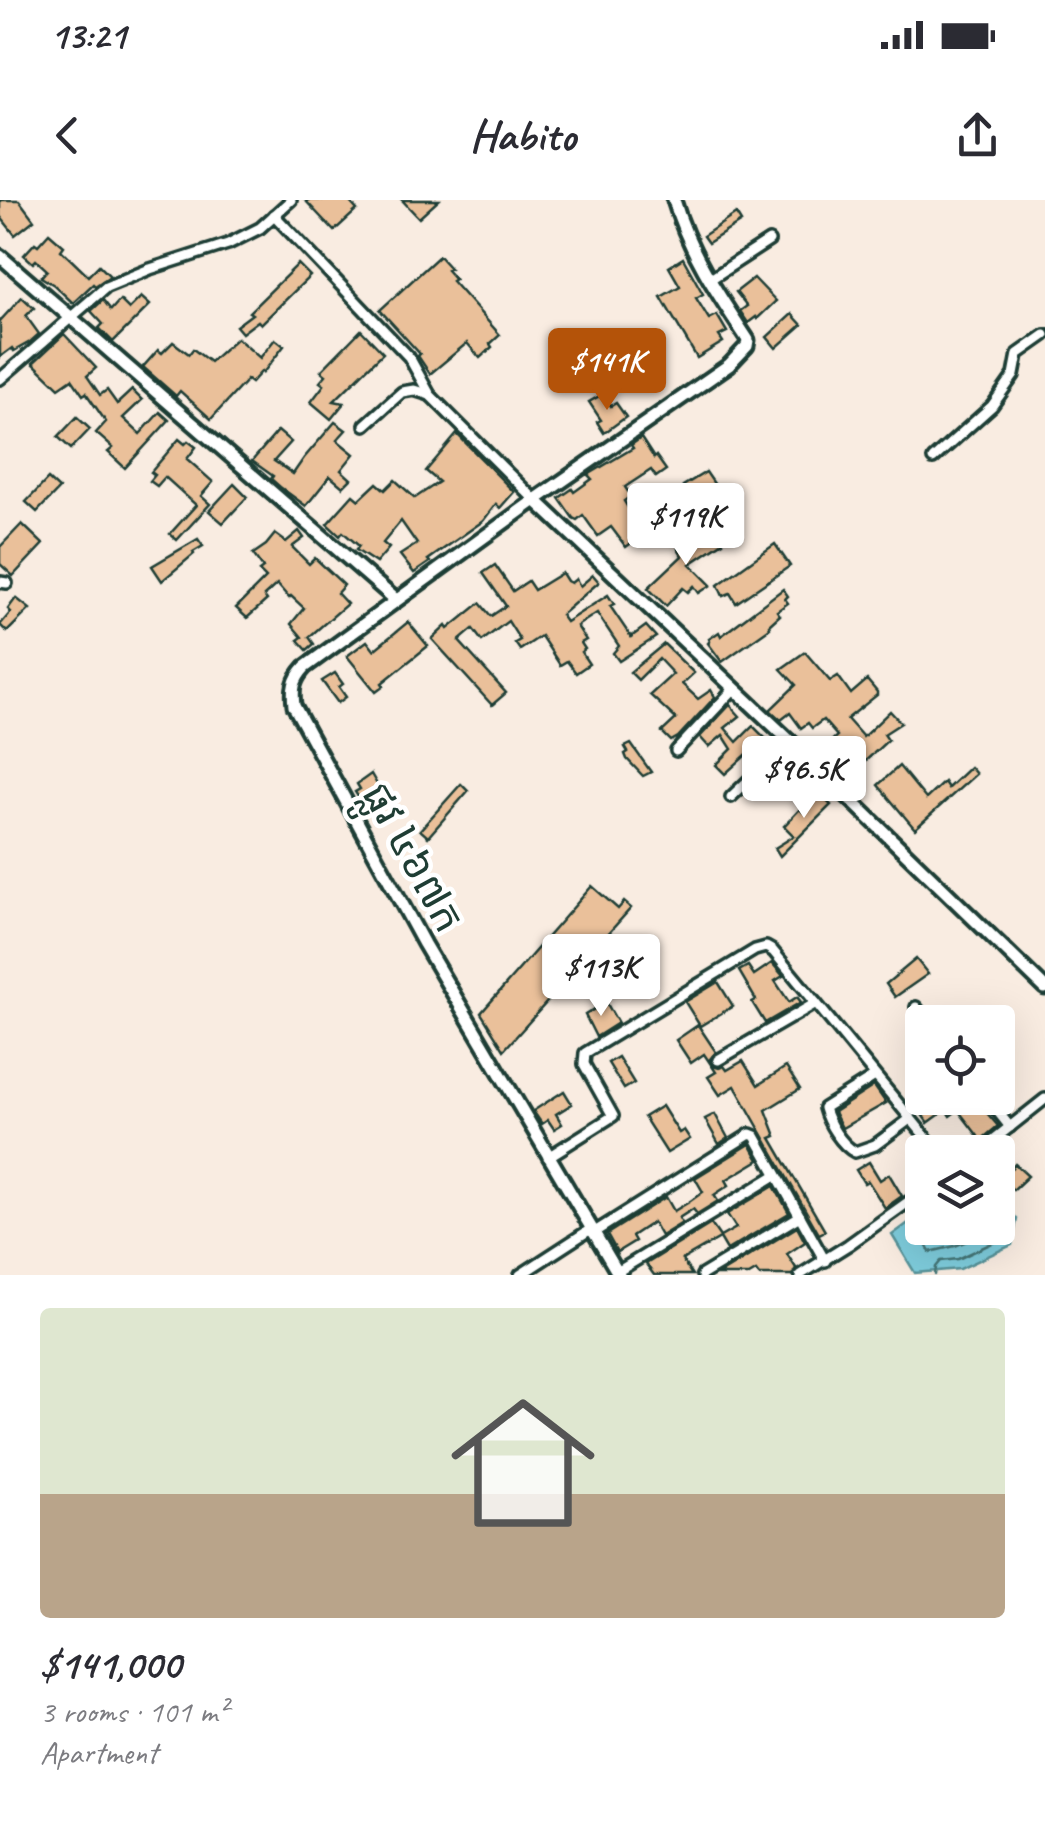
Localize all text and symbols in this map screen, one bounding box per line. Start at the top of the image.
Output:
text: 13:21 [50,12,126,59]
text: Habito [470,107,575,164]
icon: back [40,108,95,163]
icon: share [950,108,1005,163]
pin: $141K [537,328,677,413]
text: $141K [570,340,644,381]
pin: $119K [616,483,756,568]
text: $119K [649,495,723,536]
pin: $96.5K [723,736,885,821]
text: $96.5K [764,748,844,789]
street label: ផ្លូវ ៤៦៧ក [342,773,475,947]
pin: $113K [531,934,671,1019]
text: $113K [564,946,638,987]
map controls [905,1005,1015,1245]
button: locate [905,1005,1015,1115]
button: layers [905,1135,1015,1245]
icon: home [433,1373,613,1553]
text: $141,000 [40,1638,181,1691]
text: 3 rooms · 101 m² [40,1691,227,1732]
text: Apartment [40,1732,158,1773]

